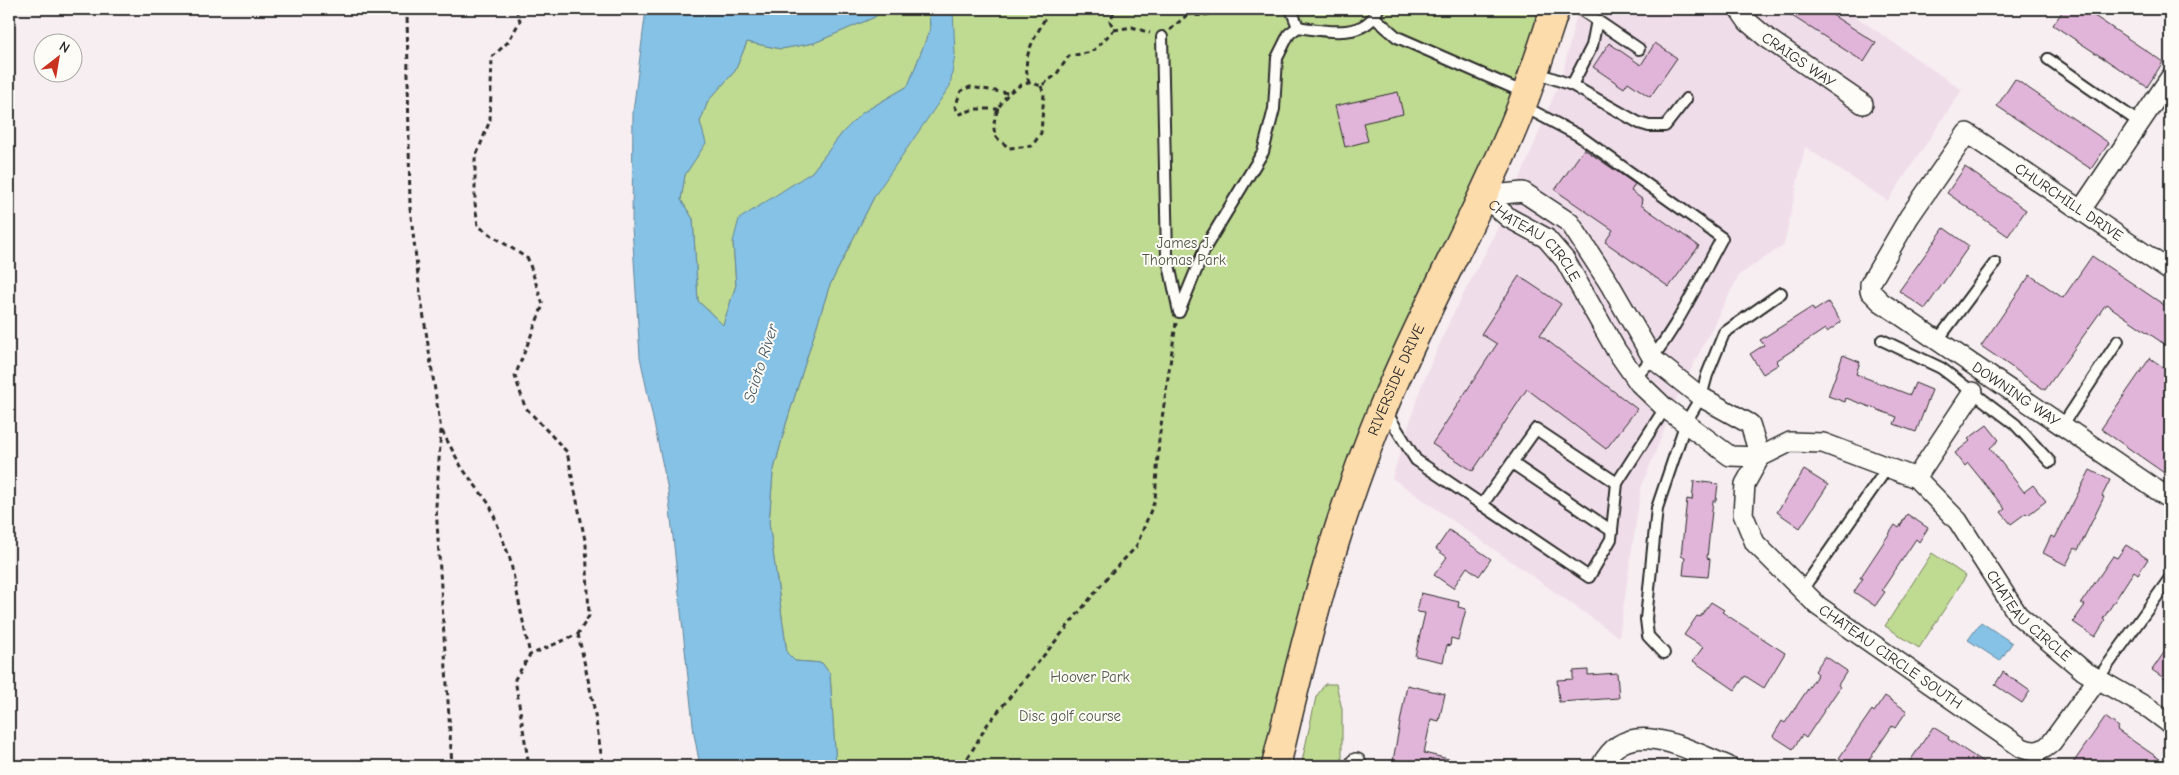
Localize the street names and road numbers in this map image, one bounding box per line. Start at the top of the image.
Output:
street label: CRAIGS WAY [1758,28,1839,91]
street label: CHURCHILL DRIVE [2011,159,2127,245]
street label: CHATEAU CIRCLE [1485,195,1584,285]
street label: RIVERSIDE DRIVE [1364,321,1428,438]
street label: DOWNING WAY [1969,358,2063,430]
street label: CHATEAU CIRCLE [1983,567,2075,665]
street label: CHATEAU CIRCLE SOUTH [1816,600,1966,713]

